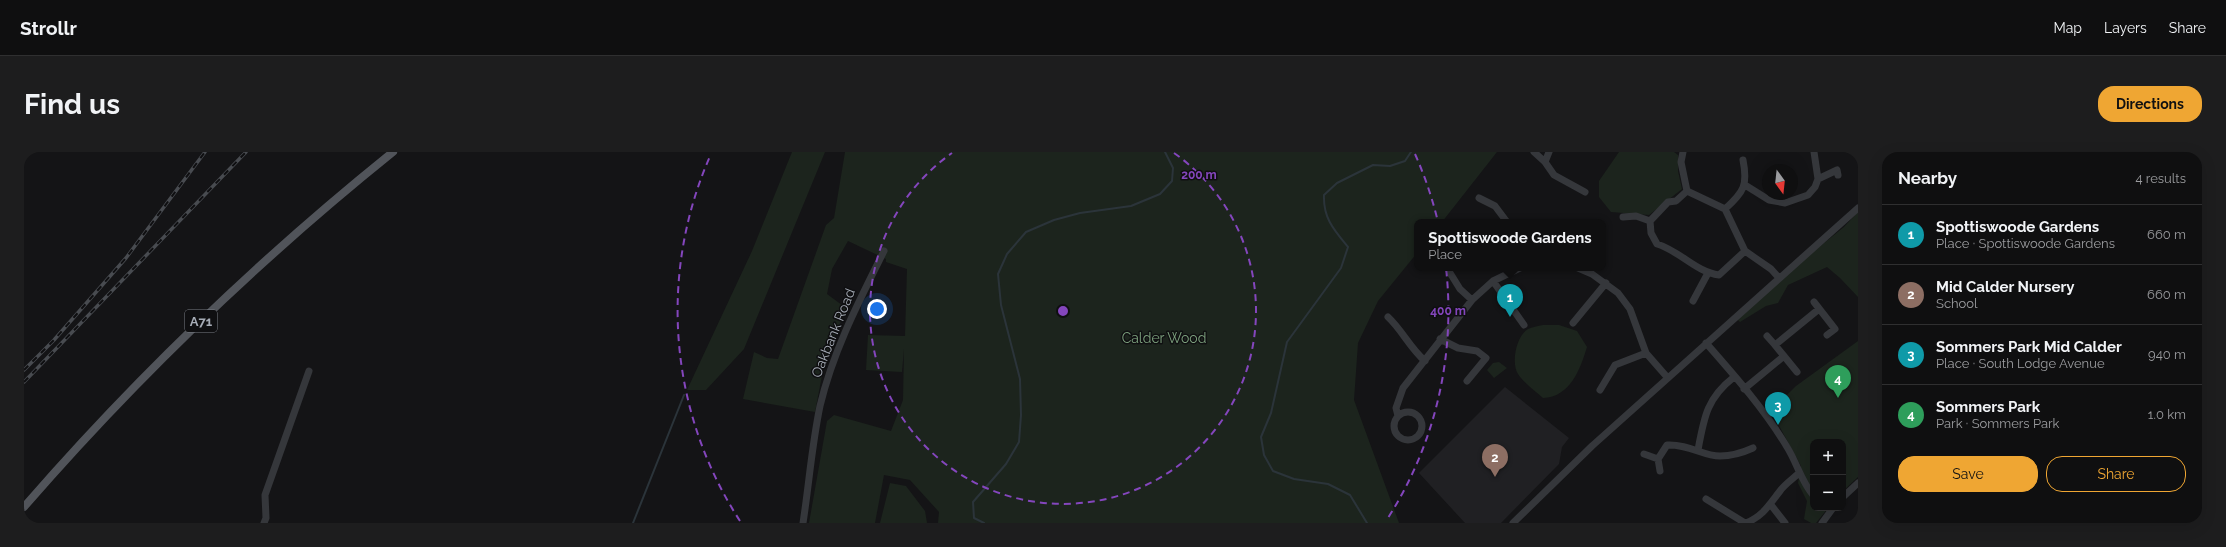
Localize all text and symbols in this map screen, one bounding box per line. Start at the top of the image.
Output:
text: Strollr [20,17,77,39]
text: Map [2054,20,2082,36]
text: Layers [2104,20,2147,36]
text: Share [2169,20,2206,36]
button: Directions [2098,86,2202,122]
text: Find us [24,88,120,121]
north arrow [1762,164,1798,200]
text: 200 m [1181,168,1217,182]
text: Nearby [1898,168,1957,188]
text: 4 results [2135,171,2186,186]
text: Spottiswoode Gardens [1936,218,2099,236]
popup [1414,219,1606,271]
text: 1 [1908,227,1914,242]
text: 660 m [2147,227,2186,242]
text: Spottiswoode Gardens [1428,229,1592,247]
text: Place · Spottiswoode Gardens [1936,236,2115,251]
text: Place [1428,247,1462,262]
text: Mid Calder Nursery [1936,278,2074,296]
pin: 1 [1497,284,1523,317]
street label: Oakbank Road [808,286,858,380]
text: 2 [1907,287,1915,302]
text: 660 m [2147,287,2186,302]
text: School [1936,296,1978,311]
your location [867,299,887,319]
centre of rings [1056,304,1070,318]
text: 400 m [1430,304,1466,318]
road number: A71 [185,310,217,332]
park label: Calder Wood [1122,330,1206,346]
text: Sommers Park Mid Calder [1936,338,2122,356]
text: 3 [1907,347,1915,362]
text: 940 m [2148,347,2186,362]
text: Place · South Lodge Avenue [1936,356,2105,371]
pin: 4 [1825,365,1851,398]
pin: 3 [1765,392,1791,425]
text: Sommers Park [1936,398,2040,416]
text: 4 [1907,407,1915,422]
text: 1.0 km [2148,407,2186,422]
text: Park · Sommers Park [1936,416,2060,431]
map controls [1810,439,1846,511]
button: + [1810,439,1846,475]
pin: 2 [1482,444,1508,477]
button: Save [1898,456,2038,492]
button: Share [2046,456,2186,492]
button: − [1810,475,1846,511]

